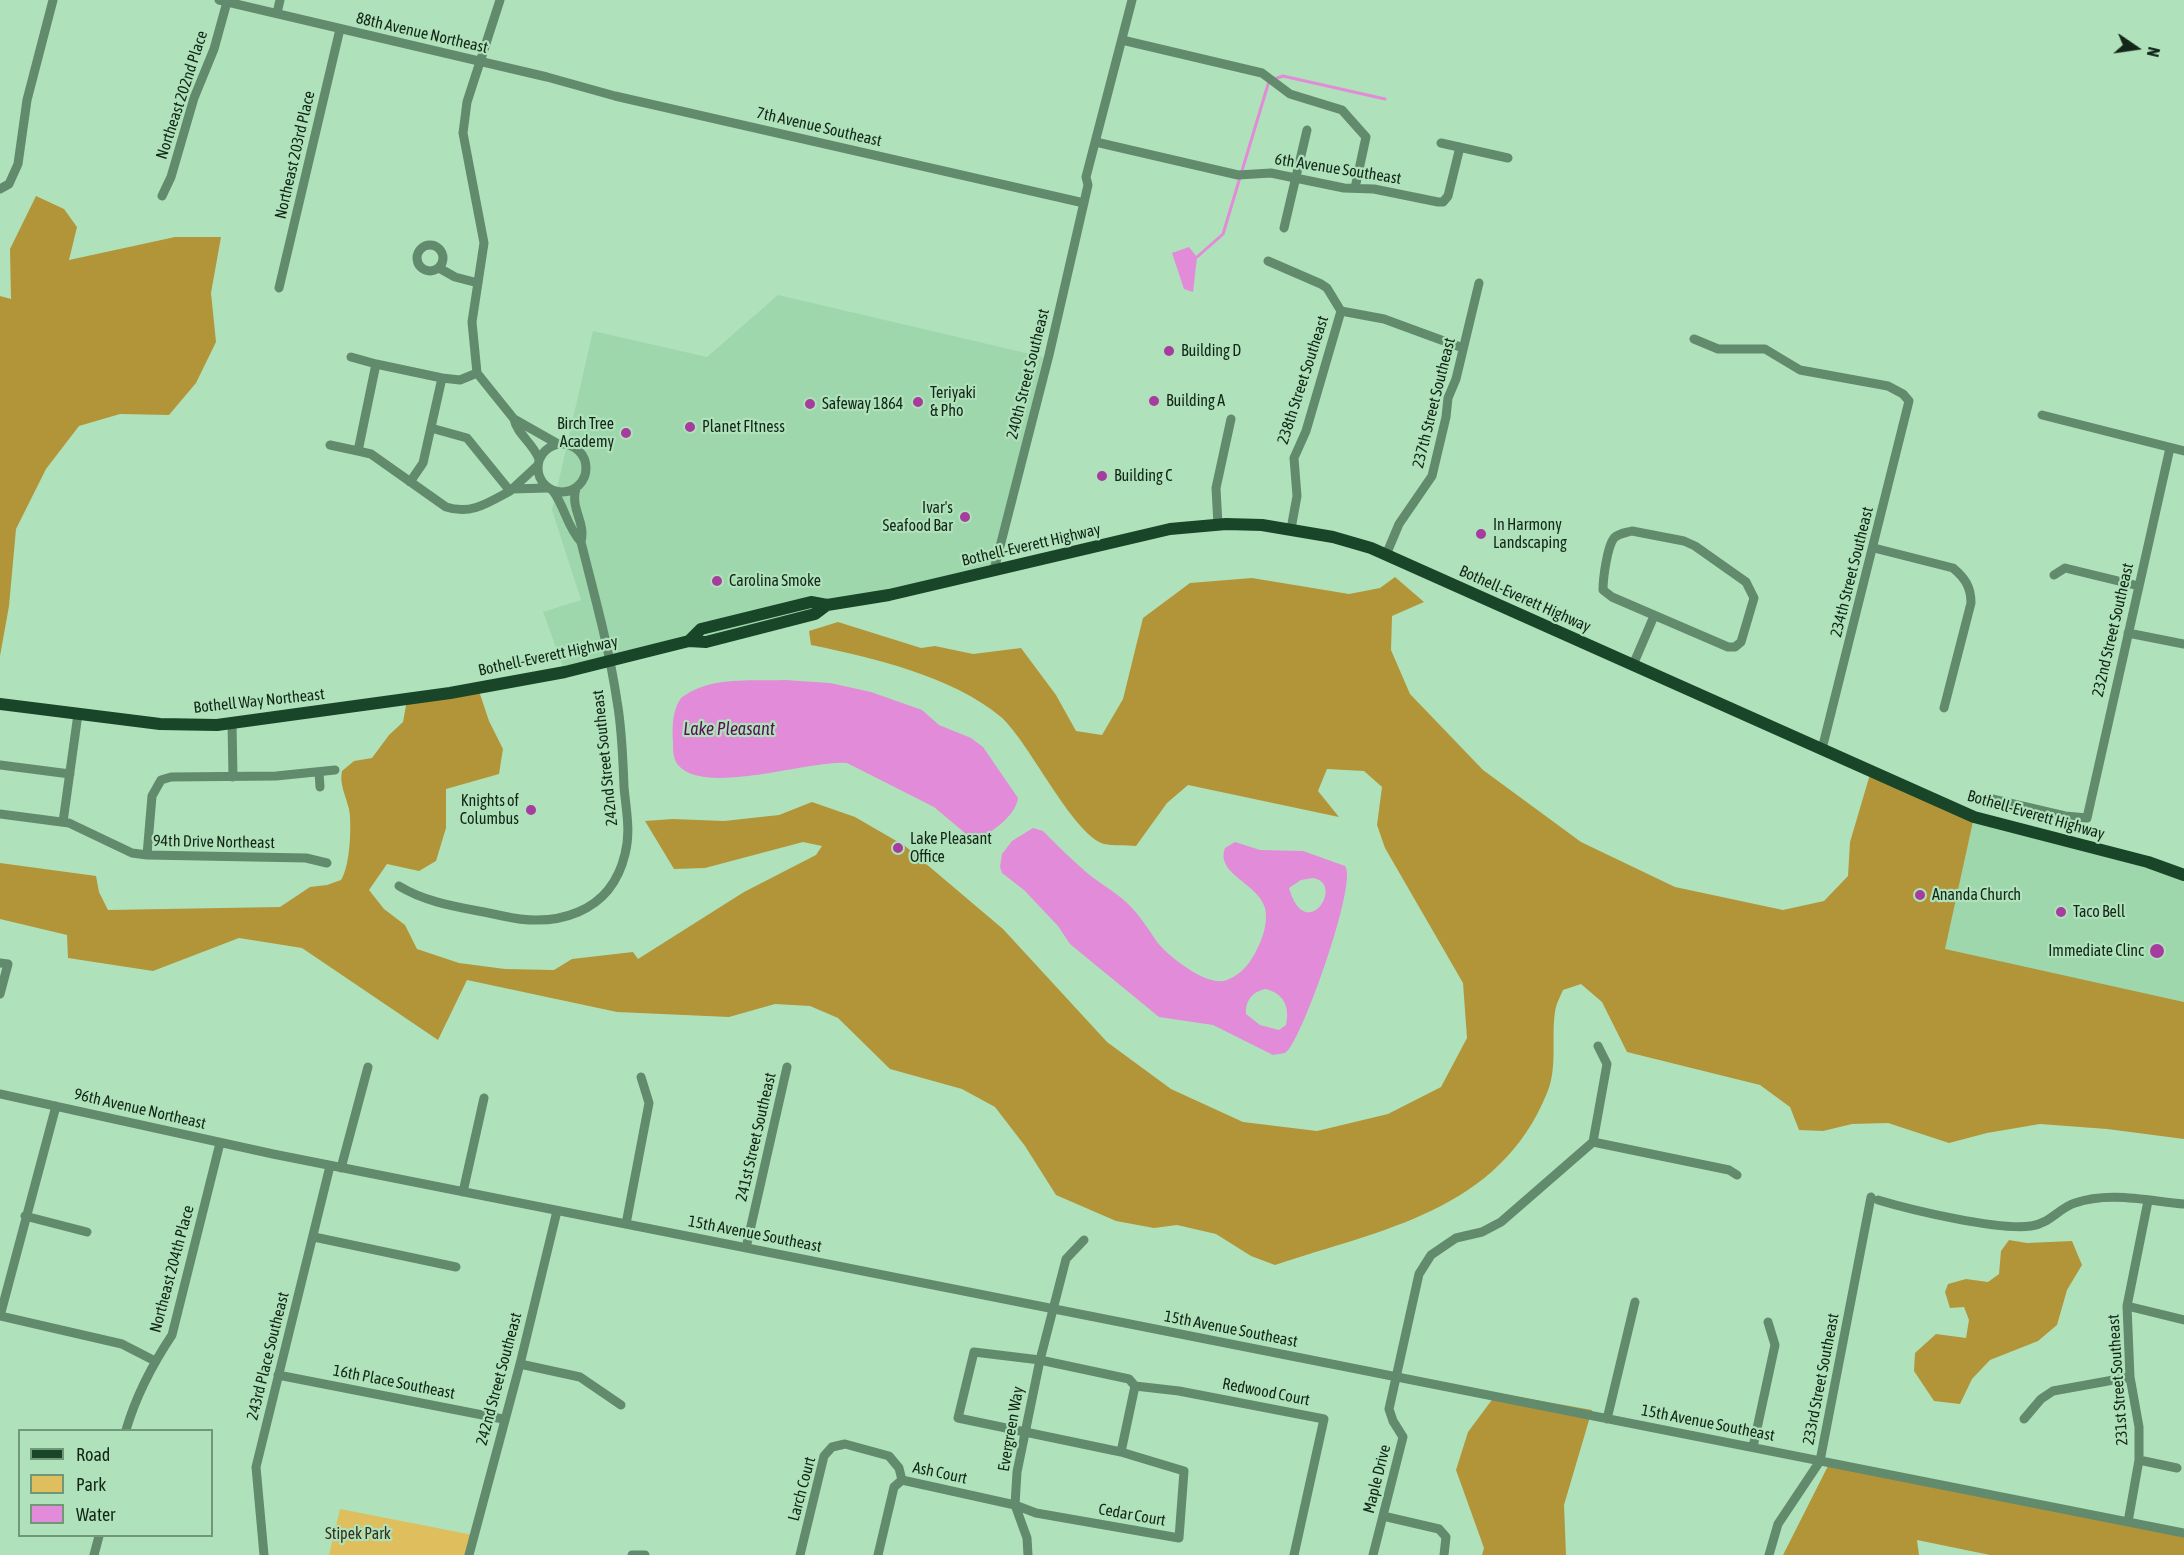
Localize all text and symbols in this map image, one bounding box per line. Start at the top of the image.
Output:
street label: 88th Avenue Northeast [354,8,490,58]
north arrow [2106,18,2166,78]
street label: Northeast 202nd Place [152,28,212,162]
text: N [2144,45,2163,59]
street label: Northeast 203rd Place [271,89,319,221]
street label: 7th Avenue Southeast [755,103,883,151]
street label: 6th Avenue Southeast [1273,150,1403,188]
street label: 240th Street Southeast [1003,307,1053,441]
street label: 238th Street Southeast [1273,313,1333,447]
street label: 237th Street Southeast [1409,336,1459,470]
place label: Building D [1181,341,1241,361]
marker: Building D [1162,344,1176,358]
place label: Teriyaki & Pho [930,383,976,421]
place label: Building A [1166,391,1225,411]
place label: Safeway 1864 [822,394,903,414]
marker: Building A [1147,394,1161,408]
marker: Teriyaki & Pho [911,395,925,409]
marker: Safeway 1864 [803,397,817,411]
place label: Birch Tree Academy [557,414,614,452]
place label: Planet FItness [702,417,785,437]
marker: Planet FItness [683,420,697,434]
marker: Birch Tree Academy [619,426,633,440]
place label: Building C [1114,466,1172,486]
marker: Building C [1095,469,1109,483]
place label: Ivar's Seafood Bar [883,498,953,536]
street label: 234th Street Southeast [1827,505,1877,639]
marker: Ivar's Seafood Bar [958,510,972,524]
place label: In Harmony Landscaping [1493,515,1567,553]
street label: Bothell-Everett Highway [960,520,1102,570]
marker: In Harmony Landscaping [1474,527,1488,541]
street label: Bothell-Everett Highway [1456,561,1594,637]
street label: 232nd Street Southeast [2088,561,2138,699]
place label: Carolina Smoke [729,571,821,591]
marker: Carolina Smoke [710,574,724,588]
street label: Bothell-Everett Highway [476,632,620,680]
street label: Bothell Way Northeast [193,685,325,717]
street label: 242nd Street Southeast [588,689,622,827]
water label: Lake Pleasant [683,718,775,740]
street label: Bothell-Everett Highway [1965,786,2107,844]
place label: Knights of Columbus [460,791,519,829]
marker: Knights of Columbus [524,803,538,817]
place label: Lake Pleasant Office [910,829,992,867]
street label: 94th Drive Northeast [153,831,275,853]
marker: Lake Pleasant Office [891,841,905,855]
place label: Ananda Church [1932,885,2021,905]
marker: Ananda Church [1913,888,1927,902]
place label: Taco Bell [2073,902,2125,922]
marker: Taco Bell [2054,905,2068,919]
place label: Immediate Clinc [2048,941,2144,961]
marker: Immediate Clinc [2148,942,2166,960]
street label: 241st Street Southeast [732,1071,780,1203]
street label: 96th Avenue Northeast [72,1084,208,1134]
street label: Northeast 204th Place [146,1203,198,1335]
street label: 15th Avenue Southeast [687,1212,823,1256]
street label: 243rd Place Southeast [243,1290,293,1422]
street label: 15th Avenue Southeast [1163,1307,1299,1351]
street label: 242nd Street Southeast [472,1311,526,1447]
street label: 233rd Street Southeast [1799,1312,1843,1446]
street label: 231st Street Southeast [2104,1314,2132,1446]
street label: 16th Place Southeast [331,1361,457,1403]
street label: Redwood Court [1221,1374,1311,1410]
street label: Evergreen Way [994,1385,1028,1473]
street label: 15th Avenue Southeast [1640,1401,1776,1445]
legend [18,1429,213,1537]
street label: Maple Drive [1359,1443,1395,1515]
text: Road [76,1444,110,1465]
street label: Larch Court [784,1455,820,1523]
street label: Ash Court [911,1458,969,1488]
text: Park [76,1474,106,1495]
street label: Cedar Court [1097,1500,1167,1530]
text: Water [76,1504,115,1525]
park label: Stipek Park [325,1524,391,1544]

